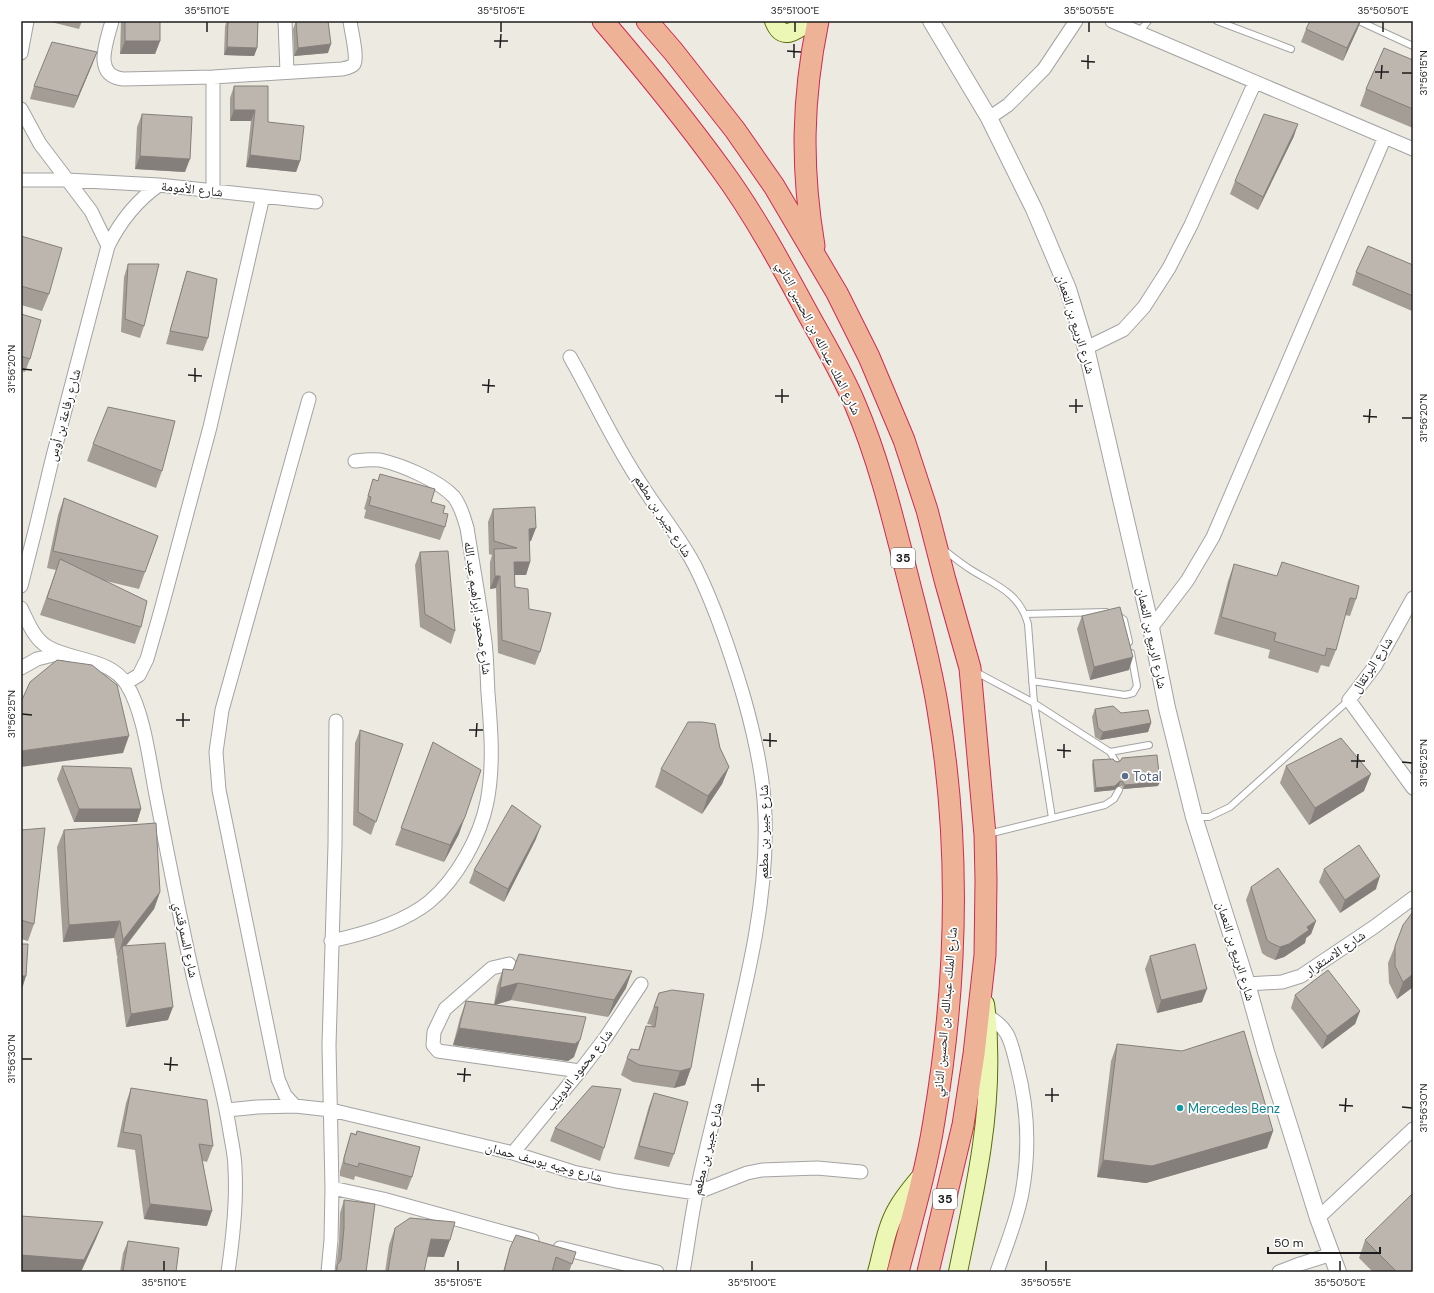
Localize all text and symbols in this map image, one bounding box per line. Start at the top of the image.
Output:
text: 35°51'10"E [185,4,230,17]
text: 35°51'05"E [477,4,525,17]
text: 35°51'00"E [771,4,820,17]
text: 35°50'55"E [1064,4,1114,17]
text: 35°50'50"E [1357,4,1409,17]
text: 31°56'15"N [1417,50,1430,96]
street label: شارع الأمومة [160,177,224,202]
street label: شارع الملك عبدالله بن الحسين الثاني [771,258,865,419]
street label: شارع الربيع بن النعمان [1052,272,1099,376]
text: 31°56'20"N [5,345,18,393]
street label: شارع رفاعة بن أوس [44,367,85,463]
text: 31°56'20"N [1417,394,1430,442]
street label: شارع جبير بن مطعم [629,472,696,561]
street label: شارع محمود إبراهيم عبد الله [459,540,496,676]
road number: 35 [891,548,915,568]
street label: شارع الربيع بن النعمان [1132,586,1171,690]
street label: شارع البرتقال [1348,634,1397,697]
text: 31°56'25"N [5,690,18,738]
text: 31°56'25"N [1417,739,1430,787]
place label: Total [1133,768,1162,785]
marker: Total [1120,771,1130,781]
street label: شارع جبير بن مطعم [755,785,773,879]
street label: شارع الربيع بن النعمان [1212,899,1259,1003]
street label: شارع السمرقندي [167,901,202,980]
street label: شارع الملك عبدالله بن الحسين الثاني [929,926,963,1098]
street label: شارع الاستقرار [1301,926,1369,981]
street label: شارع محمود الدويلب [542,1026,617,1115]
text: 31°56'30"N [5,1035,18,1083]
text: 31°56'30"N [1417,1084,1430,1132]
place label: Mercedes Benz [1188,1100,1280,1117]
street label: شارع جبير بن مطعم [688,1101,727,1197]
marker: Mercedes Benz [1175,1103,1185,1113]
street label: شارع وجيه يوسف حمدان [483,1138,604,1187]
road number: 35 [933,1189,957,1209]
scale bar [1268,1229,1380,1255]
text: 50 m [1274,1235,1303,1251]
text: 35°51'10"E [142,1276,187,1289]
text: 35°51'05"E [434,1276,482,1289]
text: 35°51'00"E [728,1276,777,1289]
text: 35°50'55"E [1021,1276,1071,1289]
text: 35°50'50"E [1314,1276,1366,1289]

